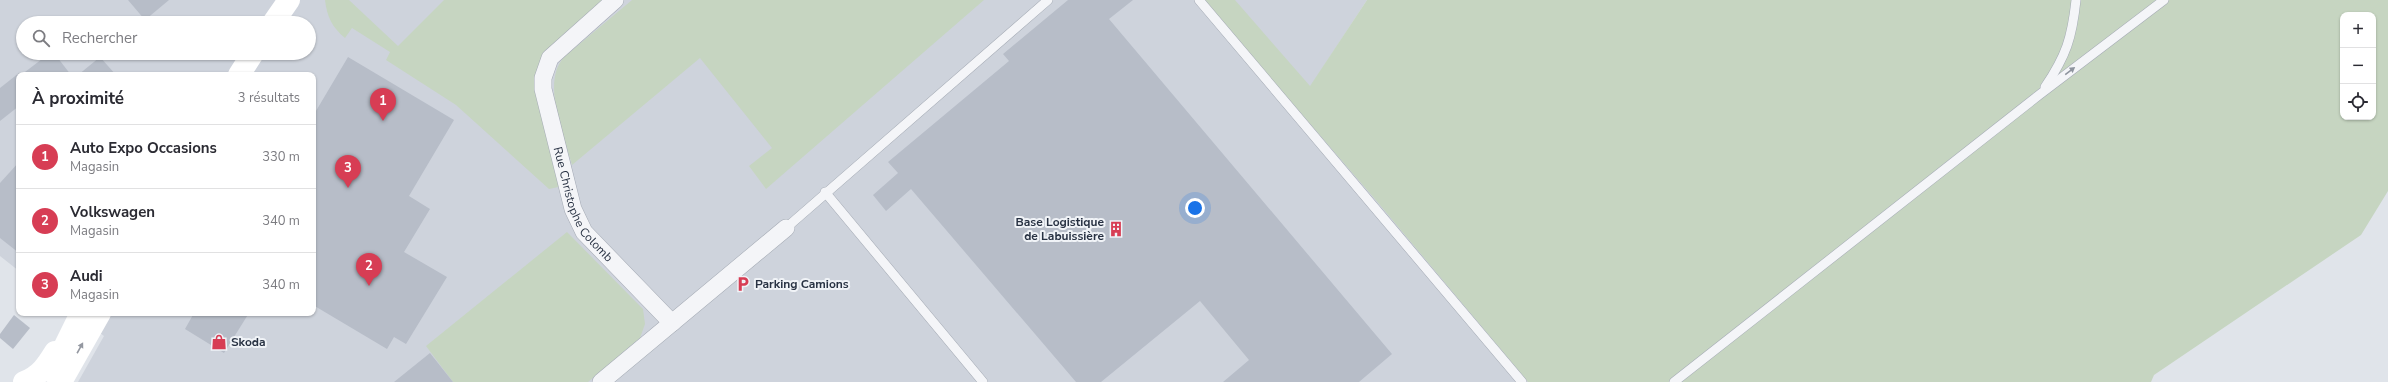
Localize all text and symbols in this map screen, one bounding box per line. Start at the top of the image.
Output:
map controls [2340,12,2376,120]
button: + [2340,12,2376,48]
search box [16,16,316,60]
icon: search [30,27,52,49]
text: Rechercher [62,28,137,48]
button: − [2340,48,2376,84]
one-way arrow [2065,67,2076,75]
button: locate [2340,84,2376,120]
text: À proximité [32,87,124,110]
pin: 1 [370,88,396,121]
text: 3 résultats [238,89,300,107]
text: Auto Expo Occasions [70,138,217,158]
street label: Rue Christophe Colomb [550,145,616,265]
text: 1 [41,148,49,166]
text: 330 m [262,148,300,166]
pin: 3 [335,155,361,188]
text: Magasin [70,158,119,176]
your location [1185,198,1205,218]
text: Volkswagen [70,202,155,222]
text: 2 [41,212,49,230]
text: 340 m [262,212,300,230]
place label: Base Logistique de Labuissière [1016,214,1104,244]
building icon: Base Logistique de Labuissière [1107,220,1125,238]
text: Magasin [70,222,119,240]
pin: 2 [356,253,382,286]
text: Audi [70,266,103,286]
parking icon: Parking Camions [734,275,752,293]
text: 3 [41,276,49,294]
text: 340 m [262,276,300,294]
place label: Parking Camions [755,276,849,292]
text: Magasin [70,286,119,304]
shop icon: Skoda [210,333,228,351]
place label: Skoda [231,334,266,350]
one-way arrow [77,342,84,354]

